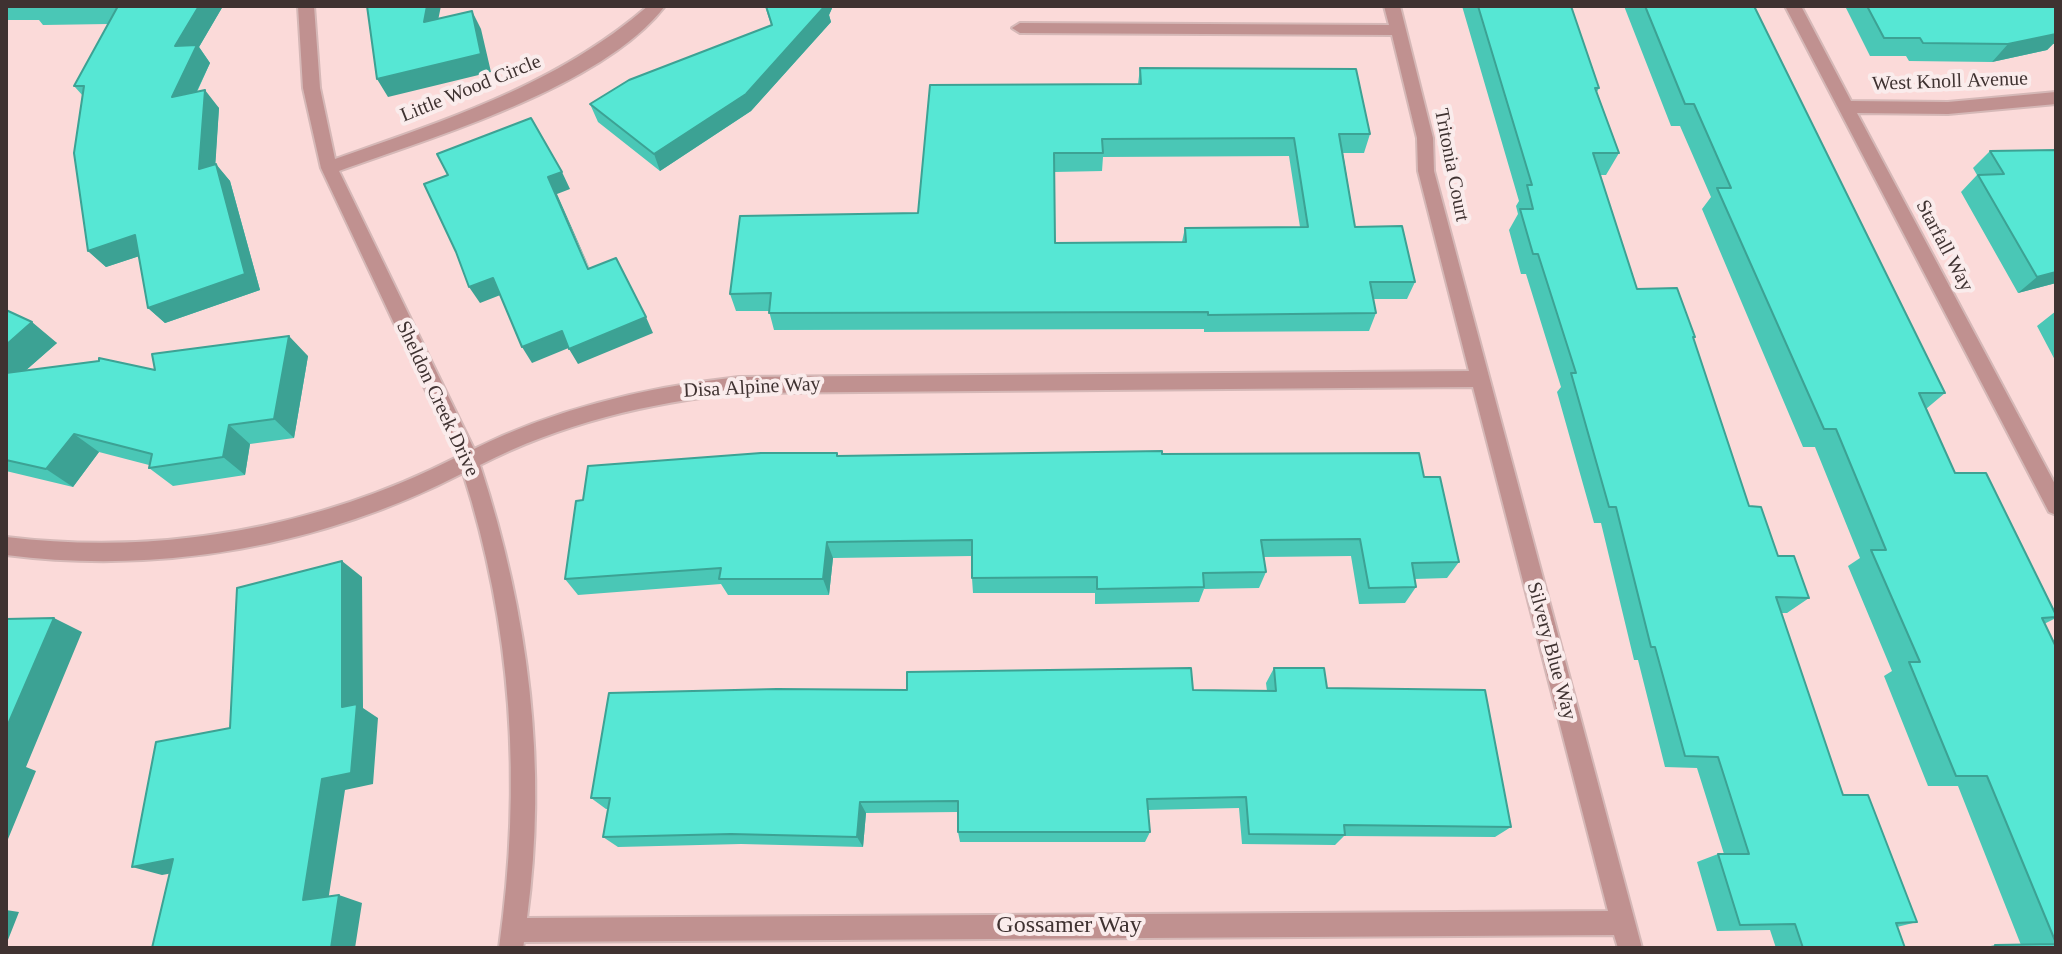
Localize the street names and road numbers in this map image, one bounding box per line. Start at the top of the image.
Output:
street label: Little Wood Circle [397,50,545,128]
street label: West Knoll Avenue [1872,67,2028,97]
street label: Tritonia Court [1428,107,1474,223]
street label: Starfall Way [1910,196,1978,296]
street label: Sheldon Creek Drive [390,317,484,481]
street label: Disa Alpine Way [683,372,821,404]
street label: Silvery Blue Way [1521,579,1581,723]
street label: Gossamer Way [996,912,1142,940]

